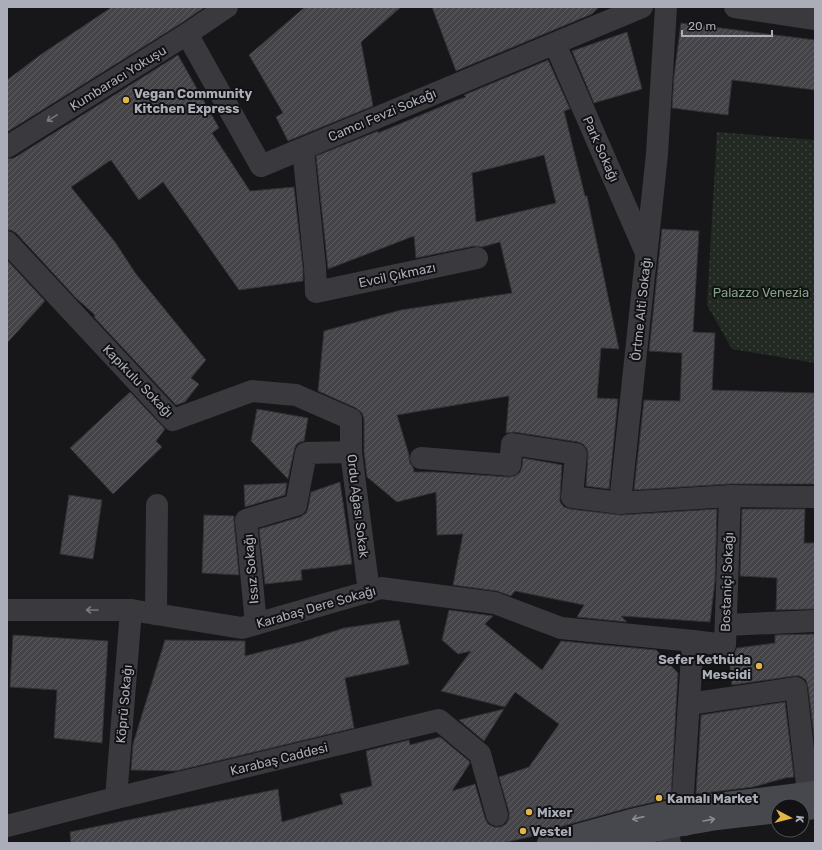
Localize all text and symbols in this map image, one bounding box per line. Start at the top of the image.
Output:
scale bar [682,12,772,38]
text: 20 m [688,19,716,33]
street label: Kumbaracı Yokuşu [67,42,169,114]
street label: Camcı Fevzi Sokağı [326,85,439,145]
place label: Vegan Community Kitchen Express [134,86,252,116]
marker: Vegan Community Kitchen Express [121,95,131,105]
one-way arrow [47,114,58,123]
street label: Park Sokağı [579,114,622,185]
street label: Örtme Alti Sokağı [628,257,655,362]
street label: Evcil Çıkmazı [357,260,437,290]
park label: Palazzo Venezia [713,285,809,300]
street label: Kapıkulu Sokağı [99,342,176,421]
street label: Ordu Ağası Sokak [343,453,372,559]
street label: Bostaniçi Sokağı [718,532,737,632]
street label: Issız Sokağı [240,533,263,605]
street label: Karabaş Dere Sokağı [255,583,378,632]
one-way arrow [86,606,99,614]
place label: Sefer Kethüda Mescidi [658,652,751,682]
marker: Sefer Kethüda Mescidi [754,661,764,671]
street label: Köprü Sokağı [113,664,136,744]
street label: Karabaş Caddesi [229,740,329,778]
place label: Kamalı Market [667,791,758,806]
marker: Kamalı Market [654,793,664,803]
north arrow [770,798,810,838]
place label: Mixer [537,805,573,820]
marker: Mixer [524,807,534,817]
one-way arrow [632,815,645,823]
text: K [792,815,806,824]
one-way arrow [702,816,715,824]
place label: Vestel [531,824,572,839]
marker: Vestel [518,826,528,836]

